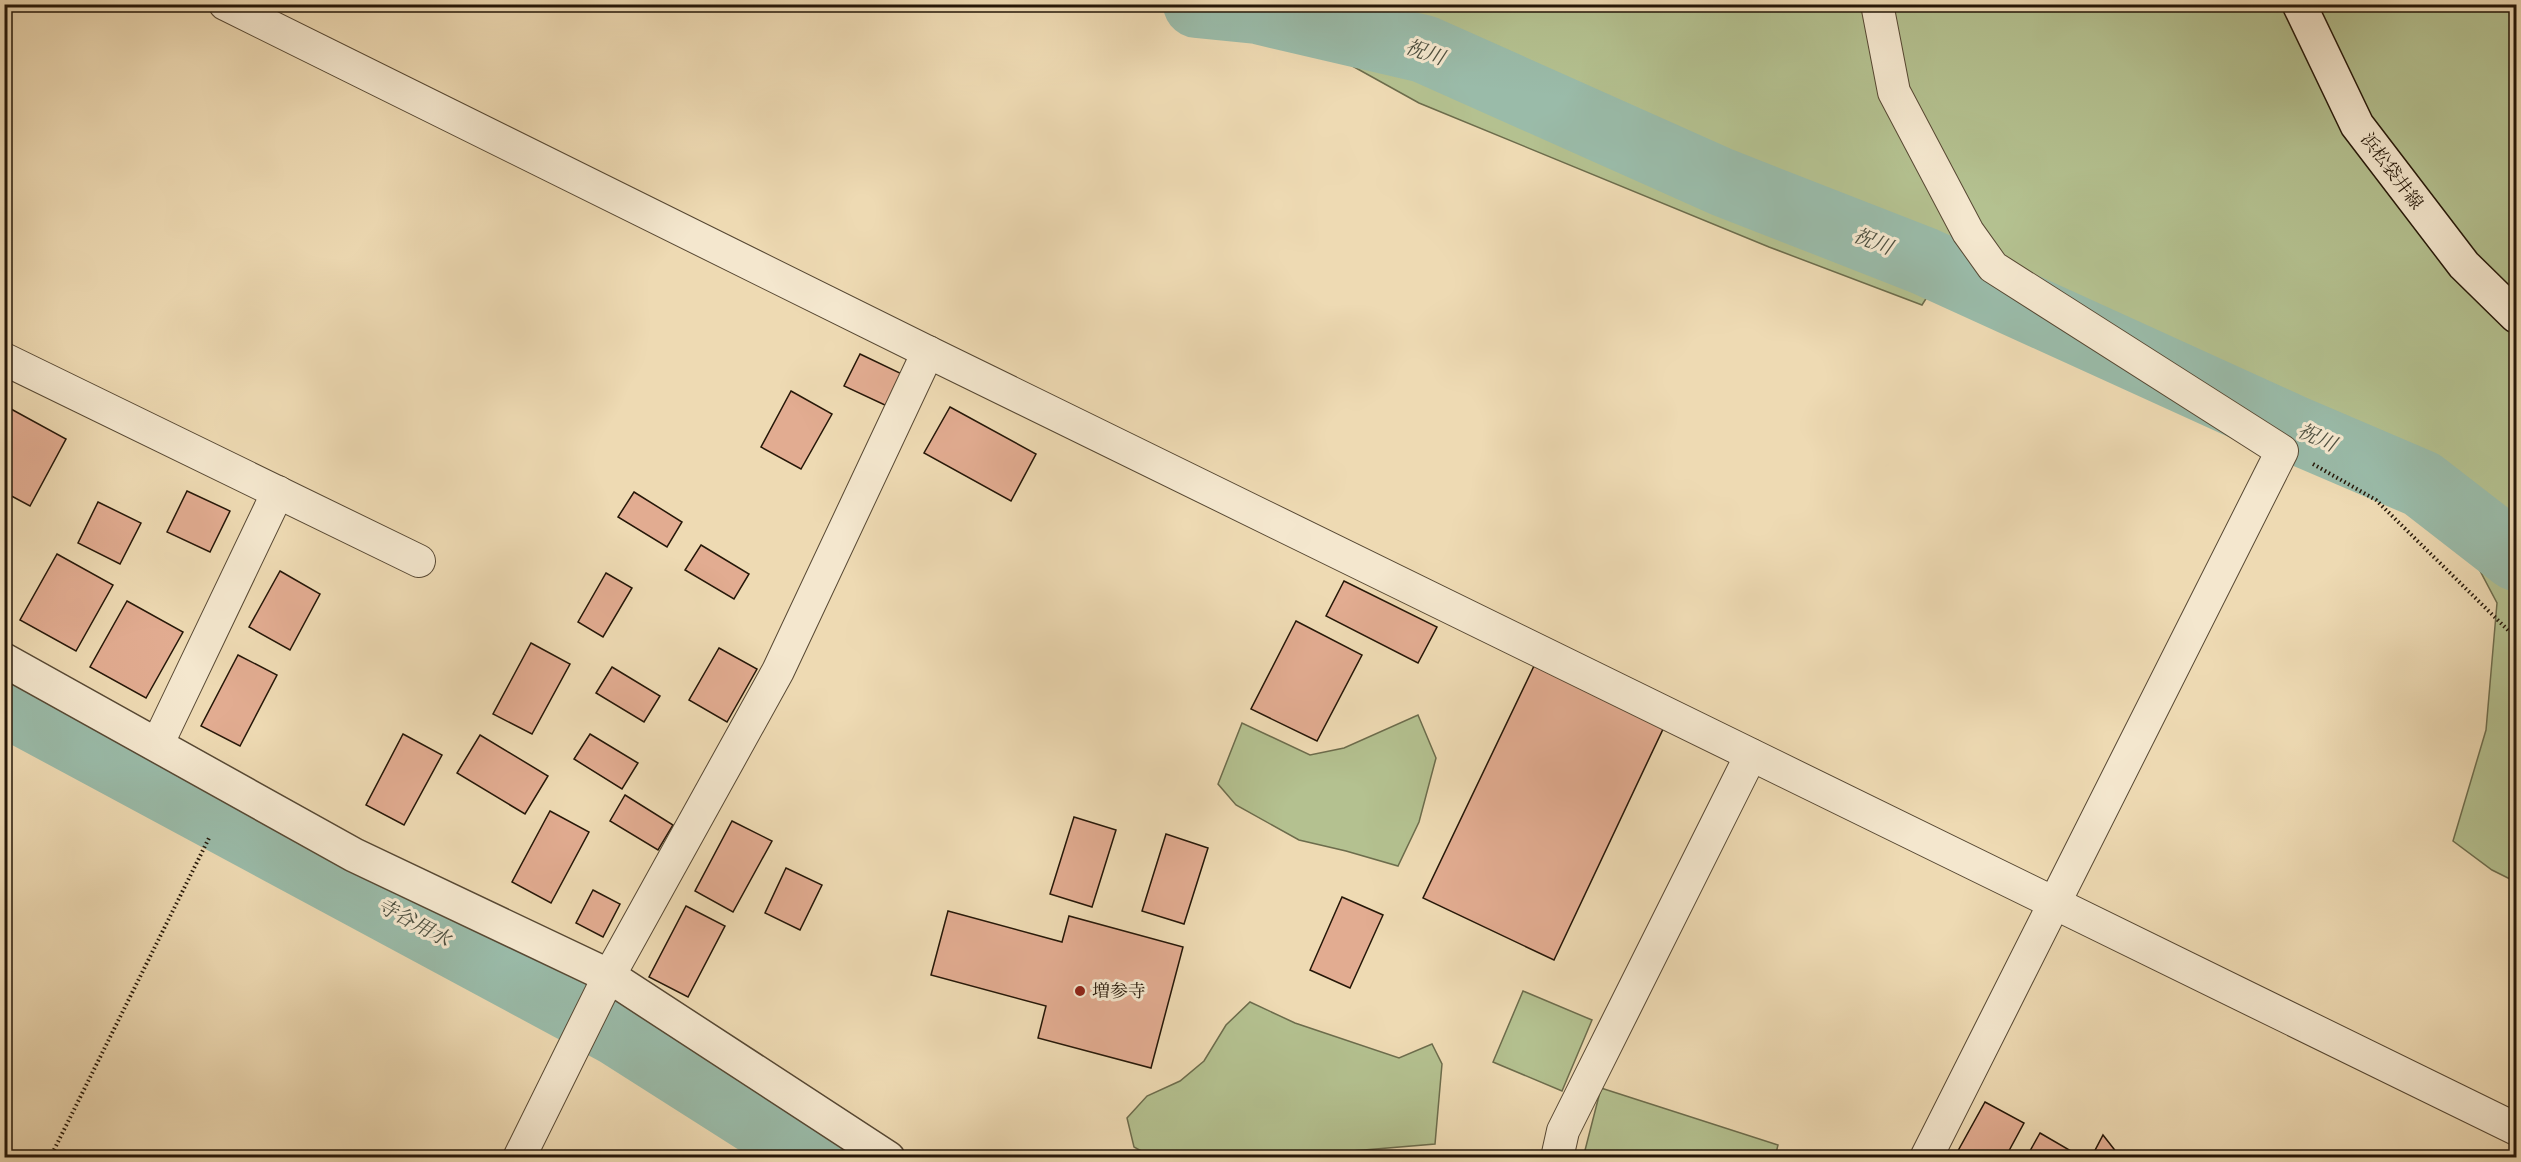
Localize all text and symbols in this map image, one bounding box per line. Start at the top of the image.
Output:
water label: 祝川 [1402,36,1449,71]
street label: 浜松袋井線 [2357,129,2427,213]
water label: 祝川 [1850,224,1897,260]
water label: 祝川 [2294,420,2341,457]
water label: 寺谷用水 [373,894,456,952]
place label: 増参寺 [1092,981,1146,1001]
marker: 増参寺 [1073,984,1087,998]

